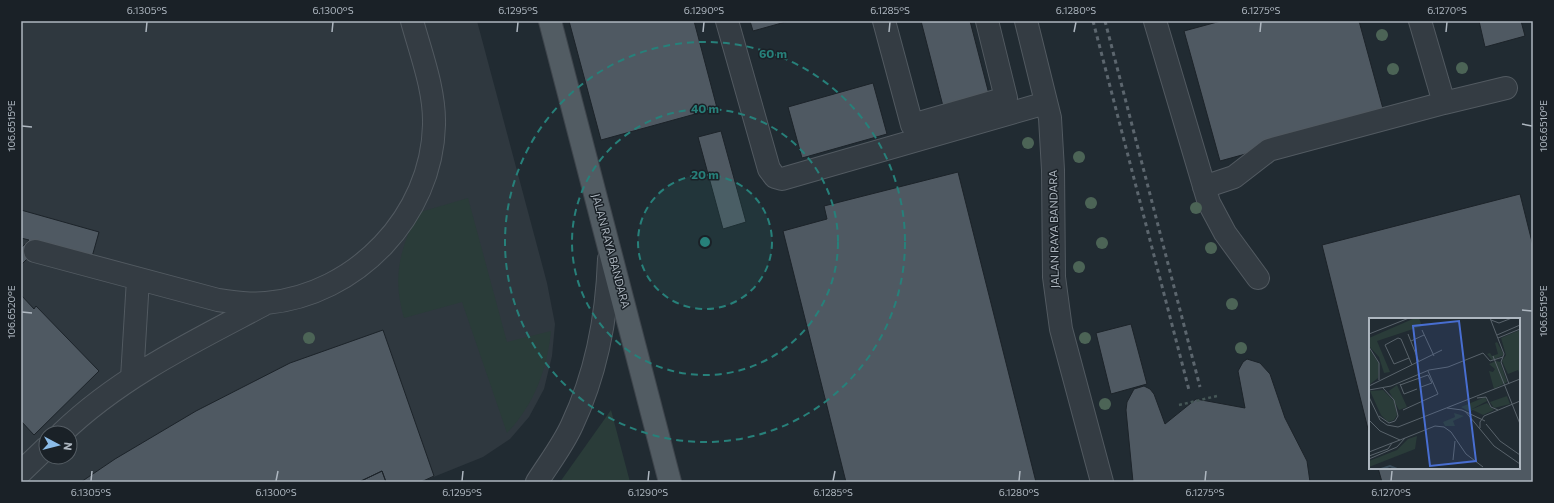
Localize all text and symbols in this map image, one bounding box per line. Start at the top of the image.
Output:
text: 6.1305°S [127,4,167,16]
text: 6.1300°S [312,4,354,16]
text: 6.1295°S [498,4,538,16]
text: 6.1290°S [684,4,724,16]
text: 6.1285°S [870,4,910,16]
text: 6.1280°S [1056,4,1096,16]
text: 6.1275°S [1242,4,1281,16]
text: 6.1270°S [1427,4,1467,16]
text: 60 m [759,46,787,60]
text: 106.6515°E [5,100,17,152]
text: 106.6510°E [1537,100,1549,152]
text: 40 m [691,101,719,115]
text: 20 m [691,167,719,181]
street label: JALAN RAYA BANDARA [1046,169,1062,288]
street label: JALAN RAYA BANDARA [589,192,633,310]
centre of rings [698,235,712,249]
text: 106.6520°E [5,285,17,339]
text: 106.6515°E [1537,285,1549,337]
inset map [1369,318,1520,469]
north arrow [38,425,78,465]
text: N [61,441,75,451]
text: 6.1305°S [71,486,111,498]
text: 6.1300°S [255,486,297,498]
text: 6.1295°S [442,486,482,498]
text: 6.1290°S [628,486,668,498]
text: 6.1285°S [813,486,853,498]
text: 6.1280°S [999,486,1039,498]
text: 6.1275°S [1186,486,1225,498]
text: 6.1270°S [1371,486,1411,498]

